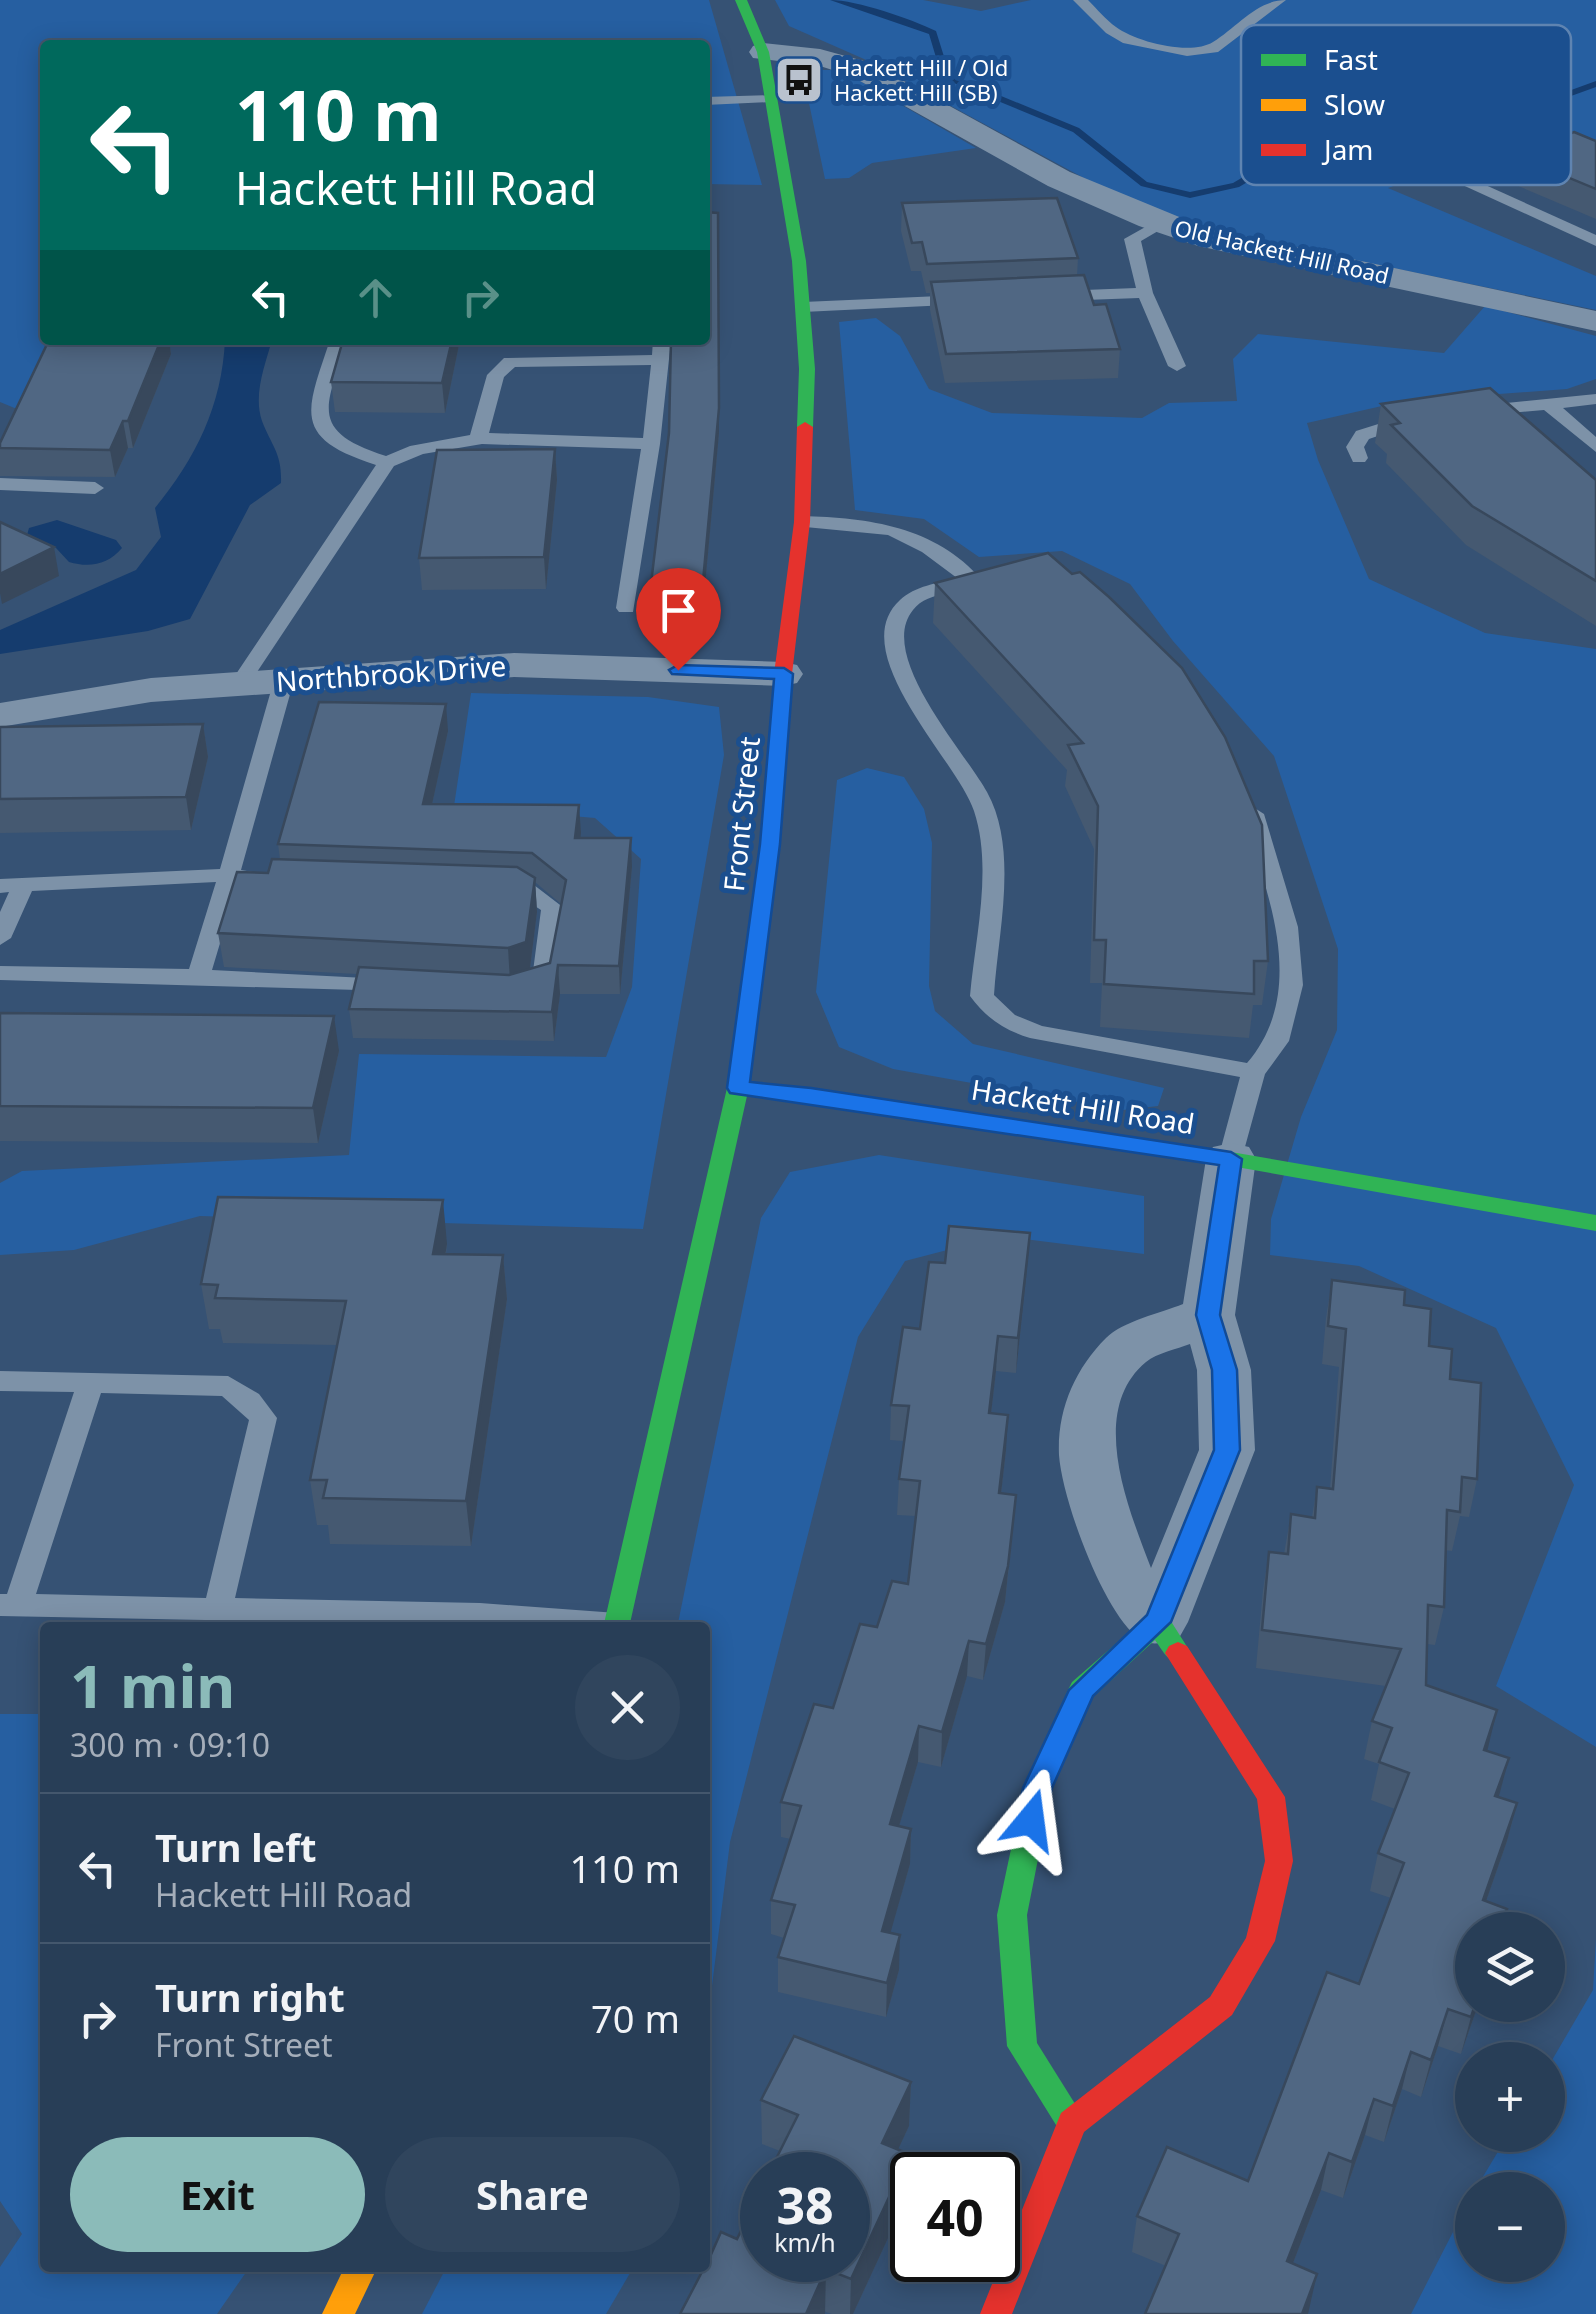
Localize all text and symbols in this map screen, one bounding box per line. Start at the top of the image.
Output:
legend [1241,25,1571,185]
text: Fast [1324,40,1378,78]
place label: Hackett Hill / Old Hackett Hill (SB) [834,52,1008,107]
bus stop icon: Hackett Hill / Old Hackett Hill (SB) [773,54,825,106]
text: 110 m [235,66,442,162]
icon: left [70,80,200,210]
text: Slow [1324,85,1385,123]
text: Jam [1321,130,1374,168]
text: Hackett Hill Road [235,157,597,218]
street label: Old Hackett Hill Road [1172,212,1392,290]
icon: left [243,270,298,325]
icon: ahead [348,270,403,325]
icon: right [453,270,508,325]
pin [636,568,721,671]
icon: arrive [651,583,706,638]
street label: Northbrook Drive [275,646,507,700]
street label: Front Street [714,735,768,893]
street label: Hackett Hill Road [969,1070,1197,1142]
text: 1 min [70,1644,235,1726]
button: close [575,1655,680,1760]
text: 300 m · 09:10 [70,1723,270,1766]
position arrow [979,1768,1083,1872]
text: Turn left [155,1821,317,1873]
icon: left [70,1841,125,1896]
text: 110 m [569,1842,680,1894]
text: Hackett Hill Road [155,1873,412,1916]
map controls [1455,1912,1565,2282]
button: layers [1455,1912,1565,2022]
text: Turn right [155,1971,345,2023]
icon: right [70,1991,125,2046]
text: 70 m [591,1992,680,2044]
text: Front Street [155,2023,333,2066]
button: + [1455,2042,1565,2152]
button: Exit [70,2137,365,2252]
button: Share [385,2137,680,2252]
speed limit sign: 40 [890,2152,1020,2282]
text: 38 [776,2171,834,2239]
button: − [1455,2172,1565,2282]
text: km/h [774,2225,836,2259]

